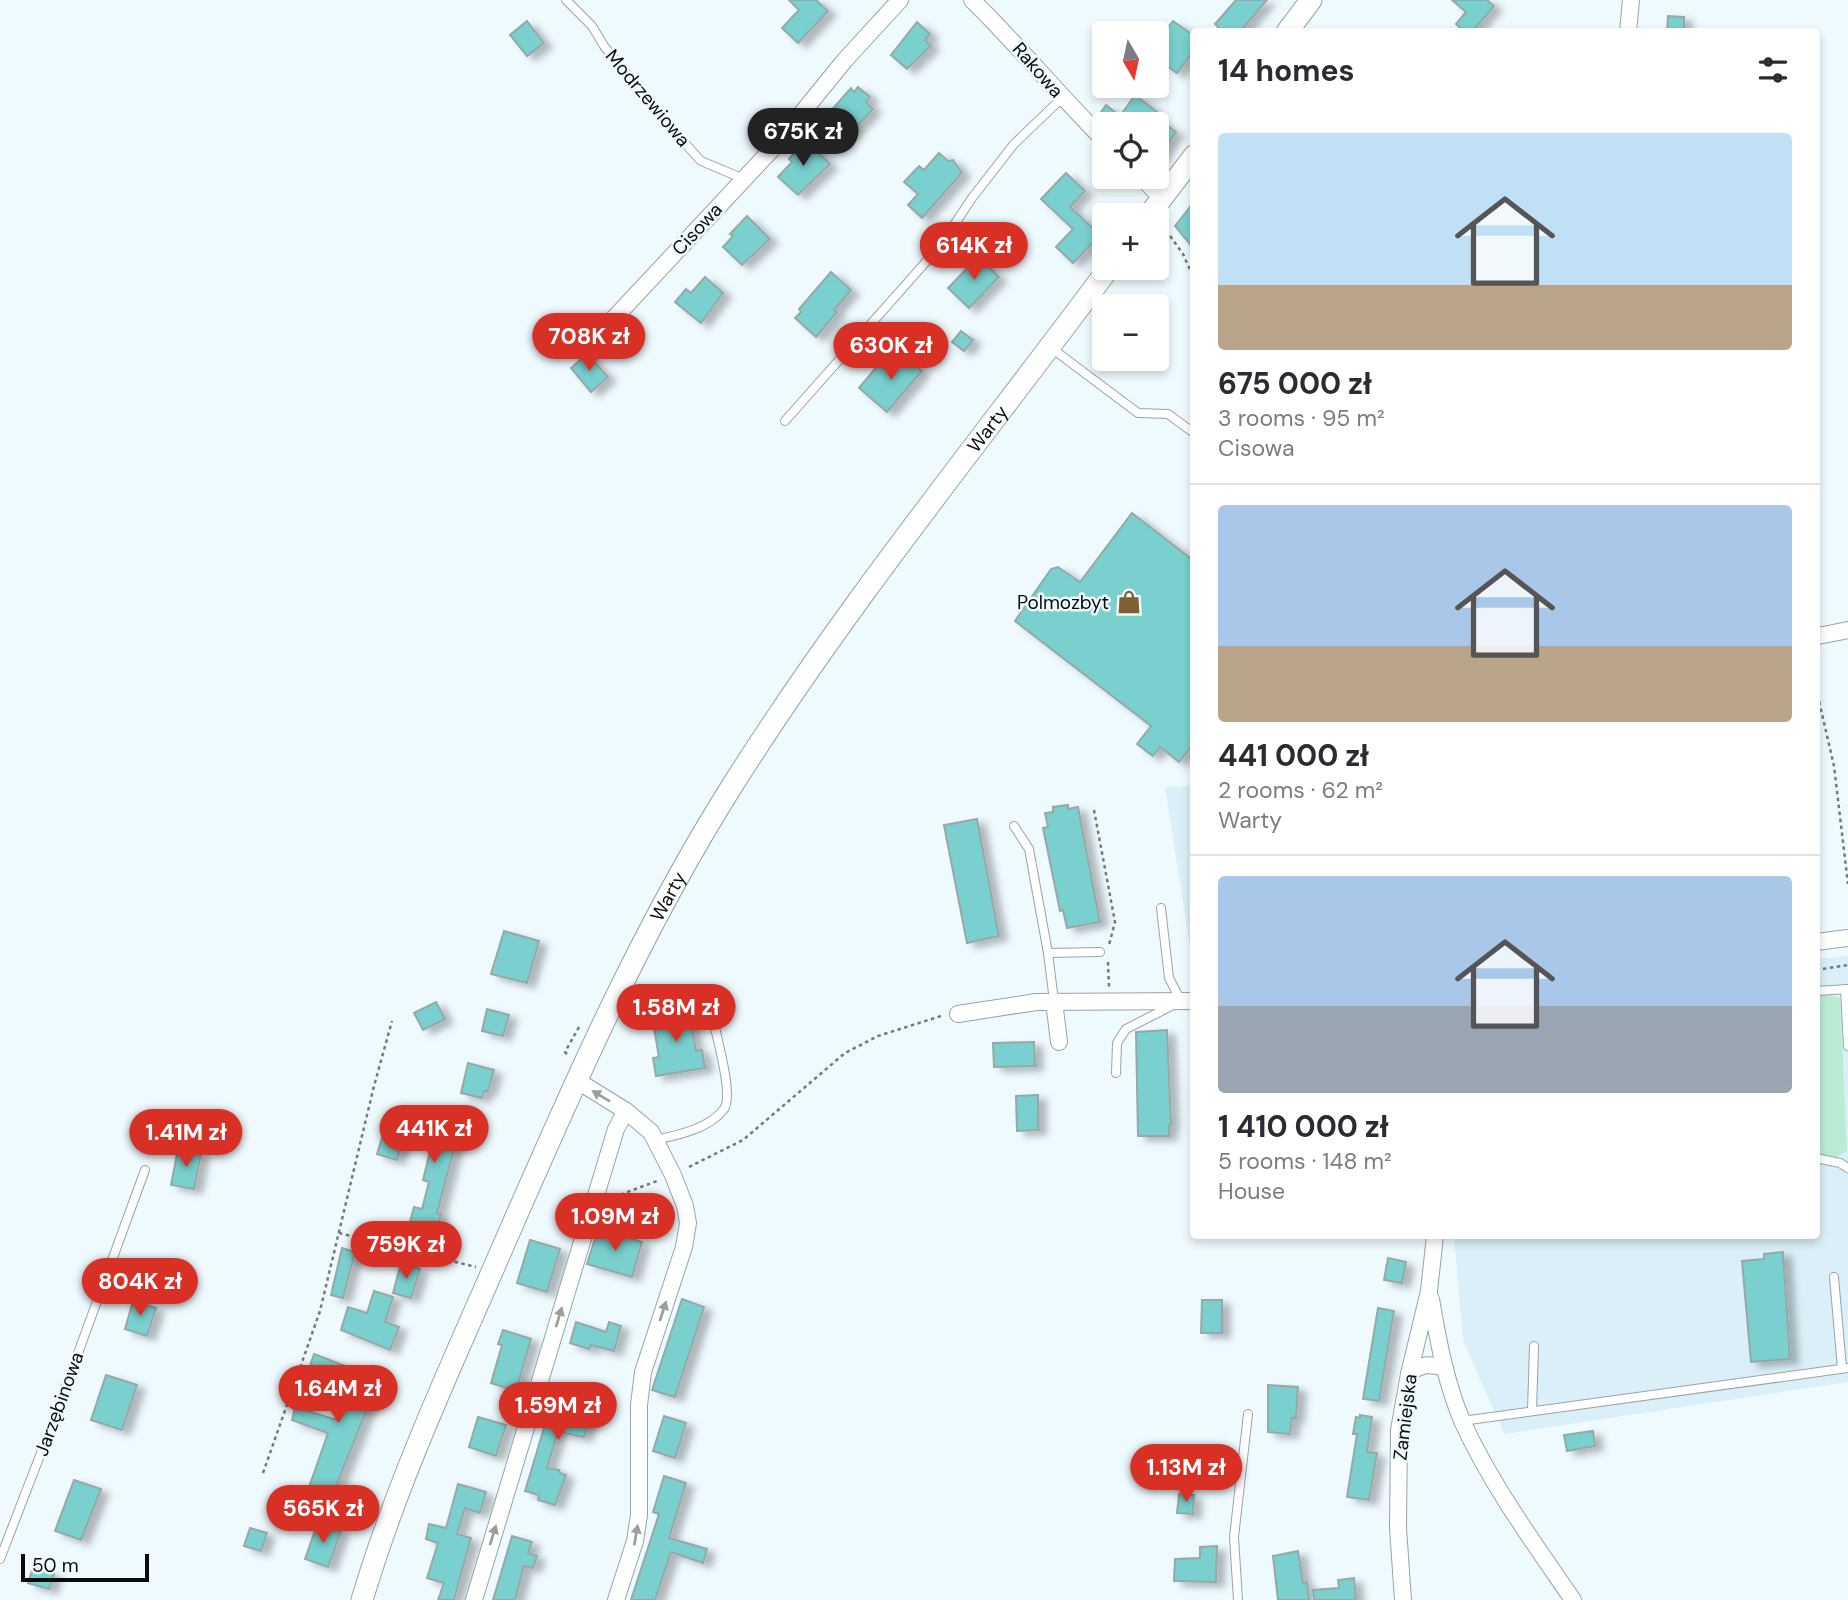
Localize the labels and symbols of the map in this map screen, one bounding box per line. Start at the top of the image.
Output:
north arrow [1092,21,1169,98]
street label: Rakowa [1007,37,1069,103]
street label: Modrzewiowa [600,44,696,152]
pin: 675K zł [738,108,868,168]
street label: Cisowa [666,197,728,261]
pin: 614K zł [909,222,1039,282]
pin: 708K zł [524,314,654,373]
pin: 630K zł [826,322,956,382]
street label: Warty [961,400,1014,457]
shop icon: Polmozbyt [1115,588,1143,616]
place label: Polmozbyt [1017,590,1109,615]
street label: Warty [644,867,691,925]
pin: 1.58M zł [604,984,748,1044]
one-way arrow [591,1089,610,1102]
pin: 441K zł [369,1106,499,1165]
pin: 1.41M zł [114,1110,258,1169]
pin: 1.09M zł [543,1194,687,1253]
pin: 759K zł [341,1222,471,1281]
pin: 804K zł [75,1258,205,1318]
one-way arrow [658,1300,669,1321]
one-way arrow [555,1306,565,1327]
street label: Jarzębinowa [29,1348,89,1460]
pin: 1.64M zł [266,1366,410,1425]
street label: Zamiejska [1387,1372,1423,1462]
pin: 1.59M zł [486,1382,630,1442]
pin: 1.13M zł [1114,1444,1258,1504]
pin: 565K zł [258,1486,388,1545]
one-way arrow [489,1524,499,1545]
one-way arrow [631,1524,642,1546]
scale bar [21,1551,149,1583]

